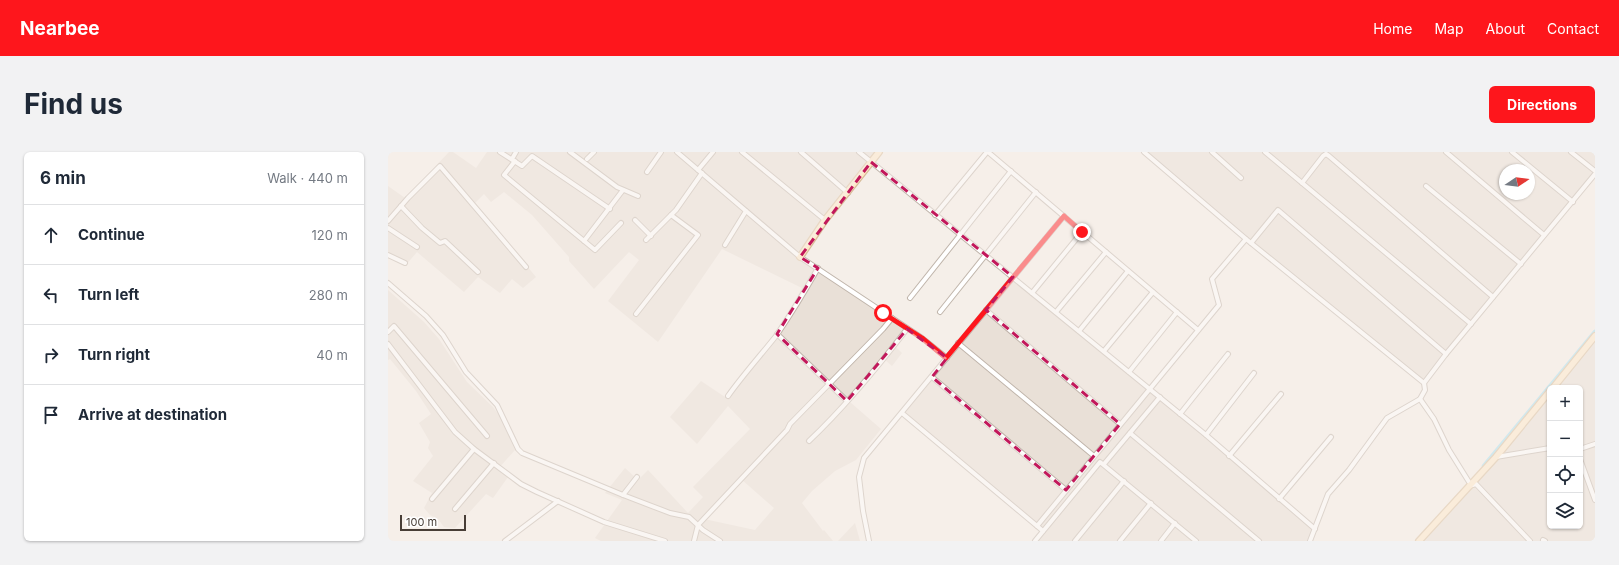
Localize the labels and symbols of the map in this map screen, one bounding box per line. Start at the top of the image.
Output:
north arrow [1499,164,1535,200]
route end [1073,223,1091,241]
route start [874,304,892,322]
scale bar [400,513,466,532]

